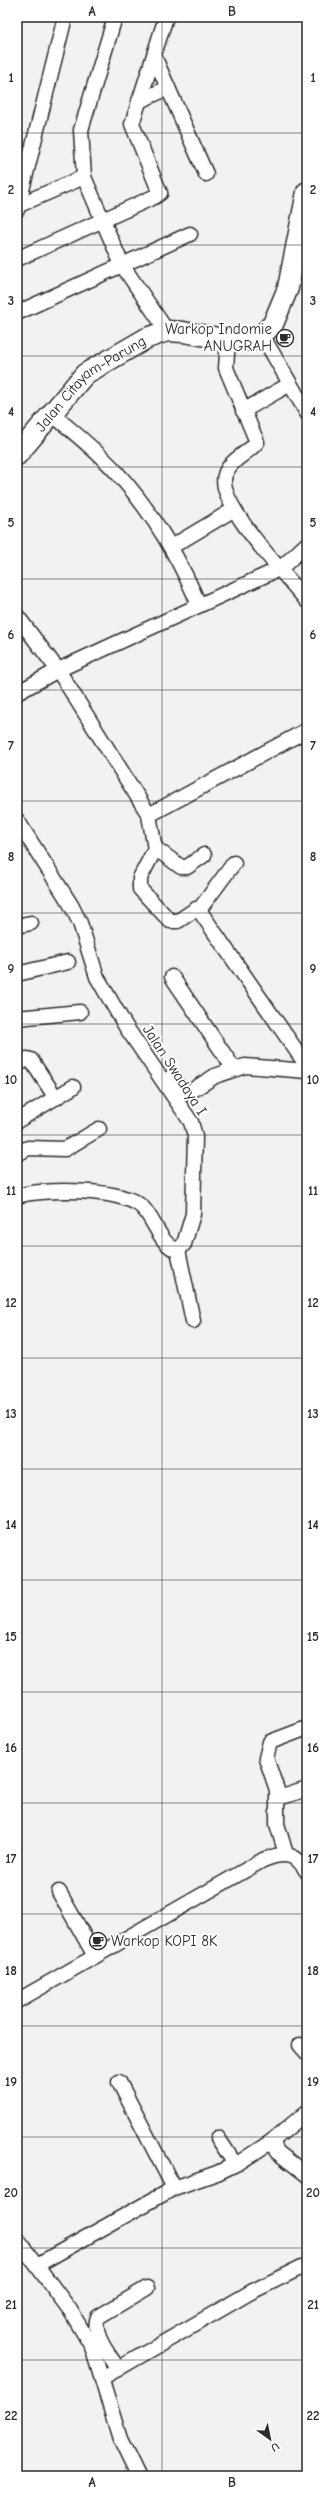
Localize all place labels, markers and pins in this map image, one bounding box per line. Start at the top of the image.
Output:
place label: Warkop Indomie ANUGRAH [165,320,272,355]
cafe icon: Warkop Indomie ANUGRAH [275,328,295,348]
cafe icon: Warkop KOPI 8K [88,1931,108,1951]
place label: Warkop KOPI 8K [111,1932,218,1950]

